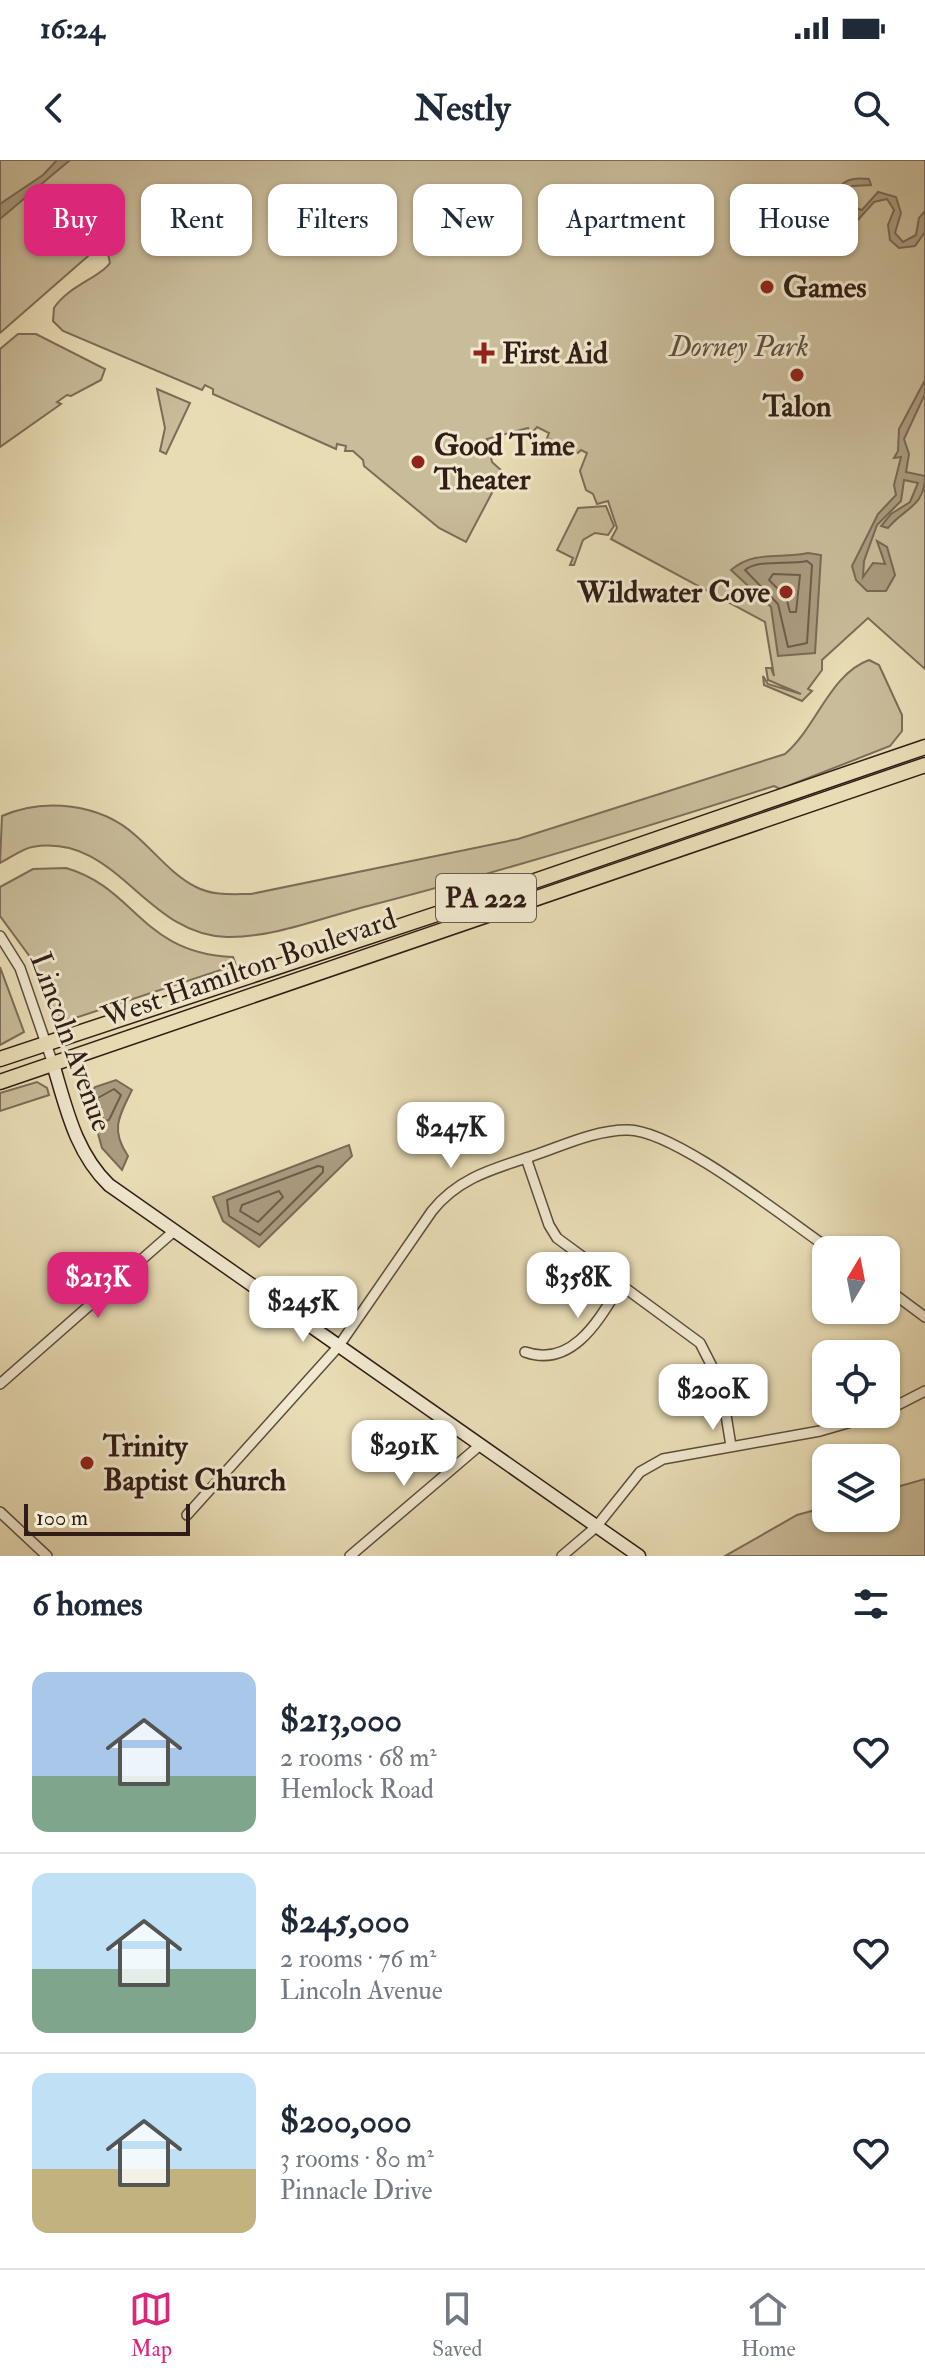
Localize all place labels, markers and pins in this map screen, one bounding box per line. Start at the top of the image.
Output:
place label: Games [783,269,867,306]
marker: Games [758,278,776,296]
place label: First Aid [502,335,608,372]
marker: First Aid [473,342,495,364]
marker: Talon [788,366,806,384]
place label: Talon [762,388,832,425]
place label: Good Time Theater [433,427,575,498]
marker: Good Time Theater [409,453,427,471]
place label: Wildwater Cove [576,574,770,611]
marker: Wildwater Cove [777,583,795,601]
pin: $247K [395,1102,507,1170]
pin: $213K [42,1252,154,1320]
pin: $358K [522,1252,634,1320]
pin: $245K [247,1276,359,1344]
pin: $200K [657,1364,769,1432]
pin: $291K [348,1420,460,1488]
place label: Trinity Baptist Church [102,1428,286,1499]
marker: Trinity Baptist Church [78,1454,96,1472]

